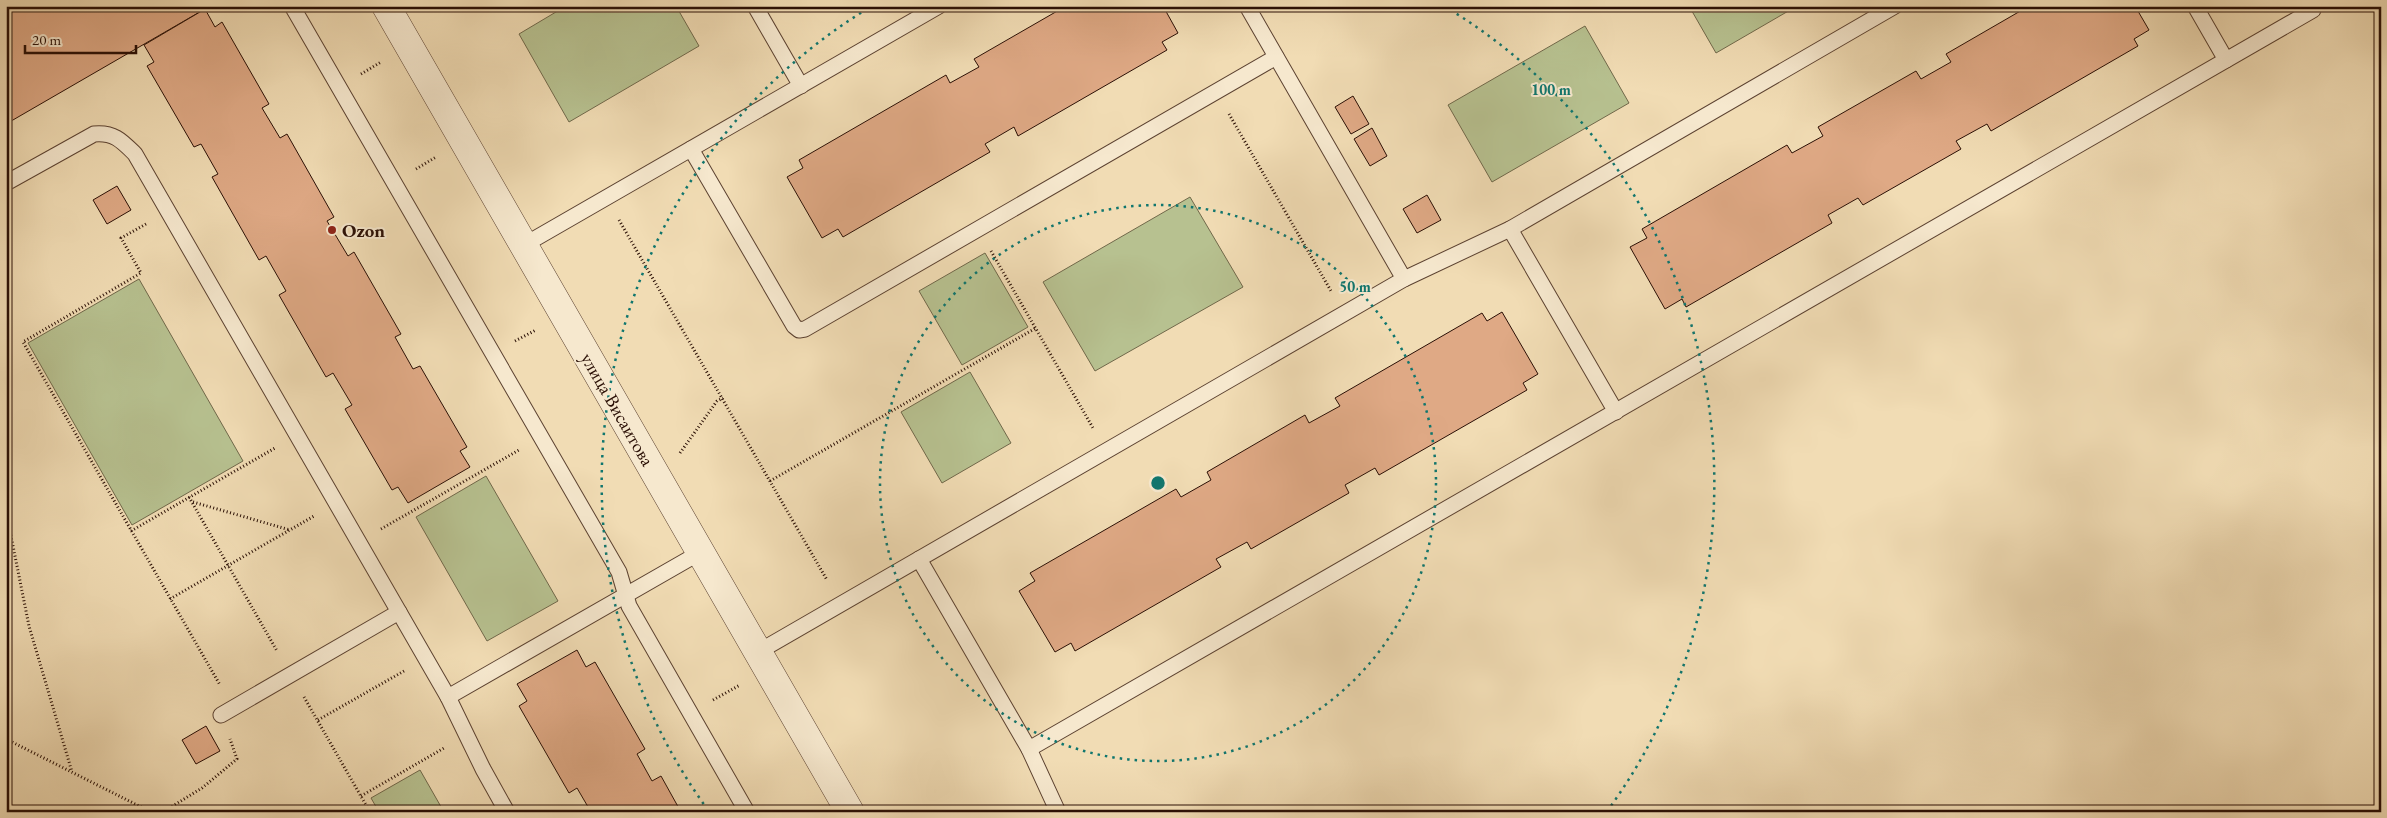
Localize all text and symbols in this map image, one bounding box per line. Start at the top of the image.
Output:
scale bar [25,22,136,54]
text: 20 m [32,30,61,49]
text: 100 m [1531,80,1571,99]
place label: Ozon [342,218,385,243]
marker: Ozon [326,224,338,236]
text: 50 m [1339,277,1371,296]
street label: улица Висаитова [575,348,660,471]
centre of rings [1149,474,1167,492]

